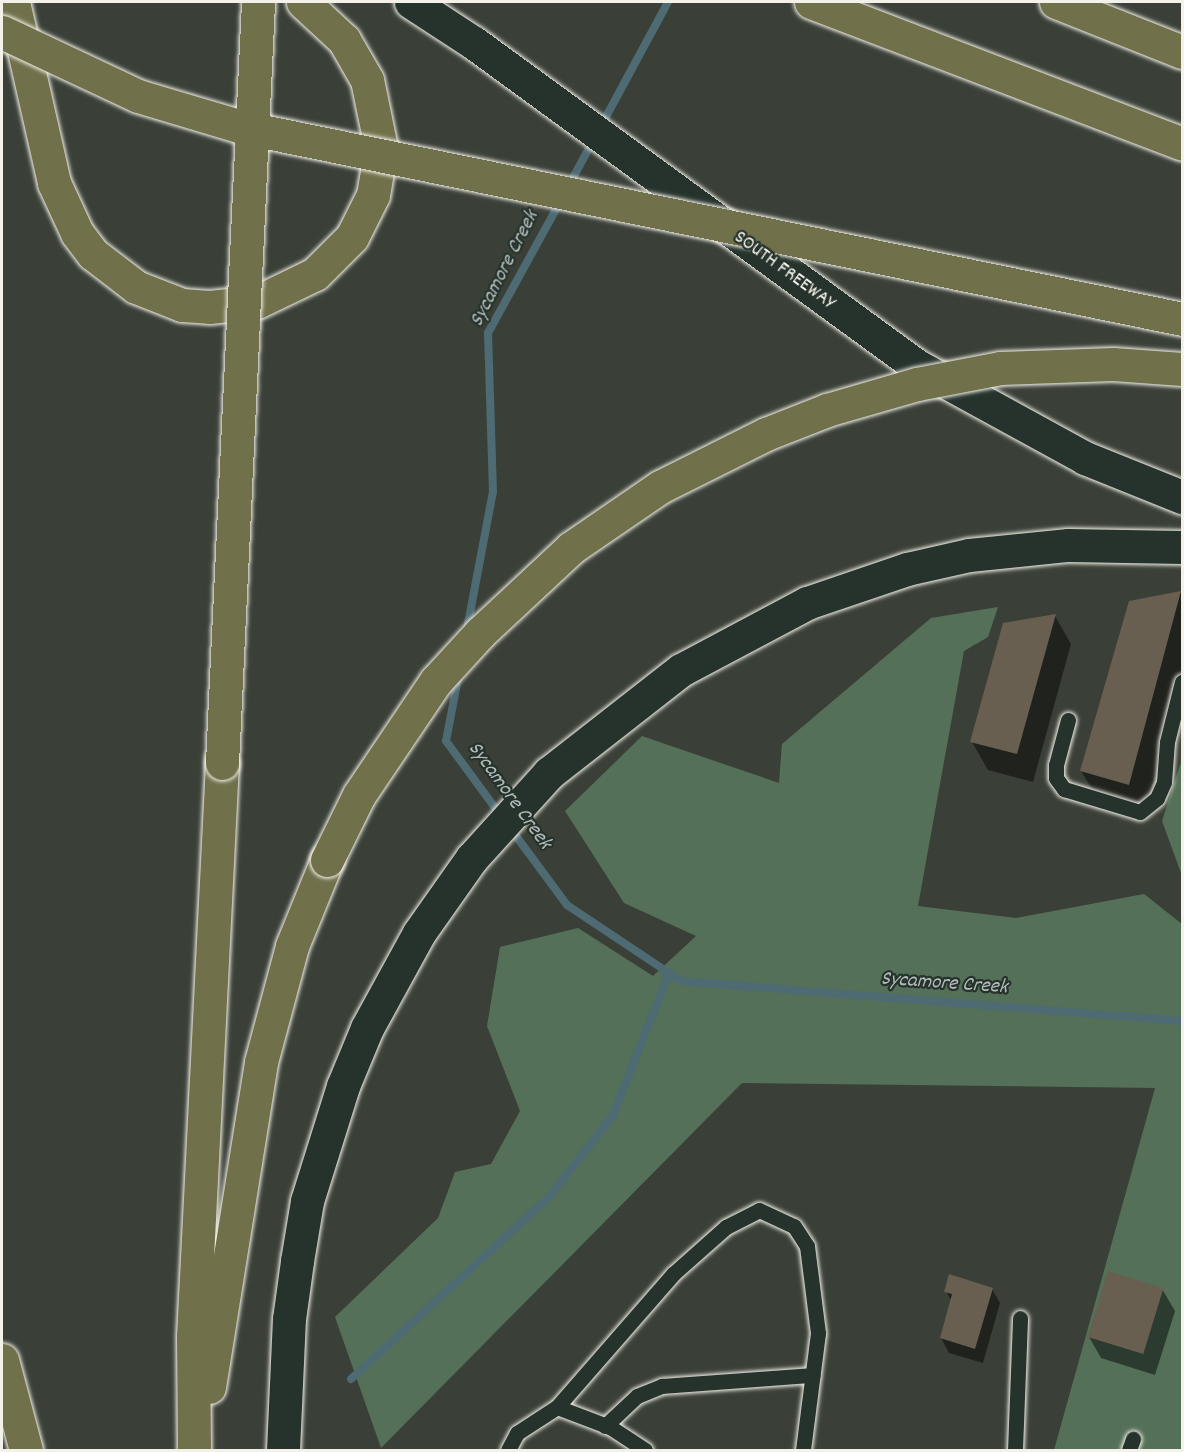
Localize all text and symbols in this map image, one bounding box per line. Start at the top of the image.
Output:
water label: Sycamore Creek [465,207,545,331]
street label: SOUTH FREEWAY [729,226,839,316]
water label: Sycamore Creek [462,737,556,855]
water label: Sycamore Creek [880,967,1008,1001]

